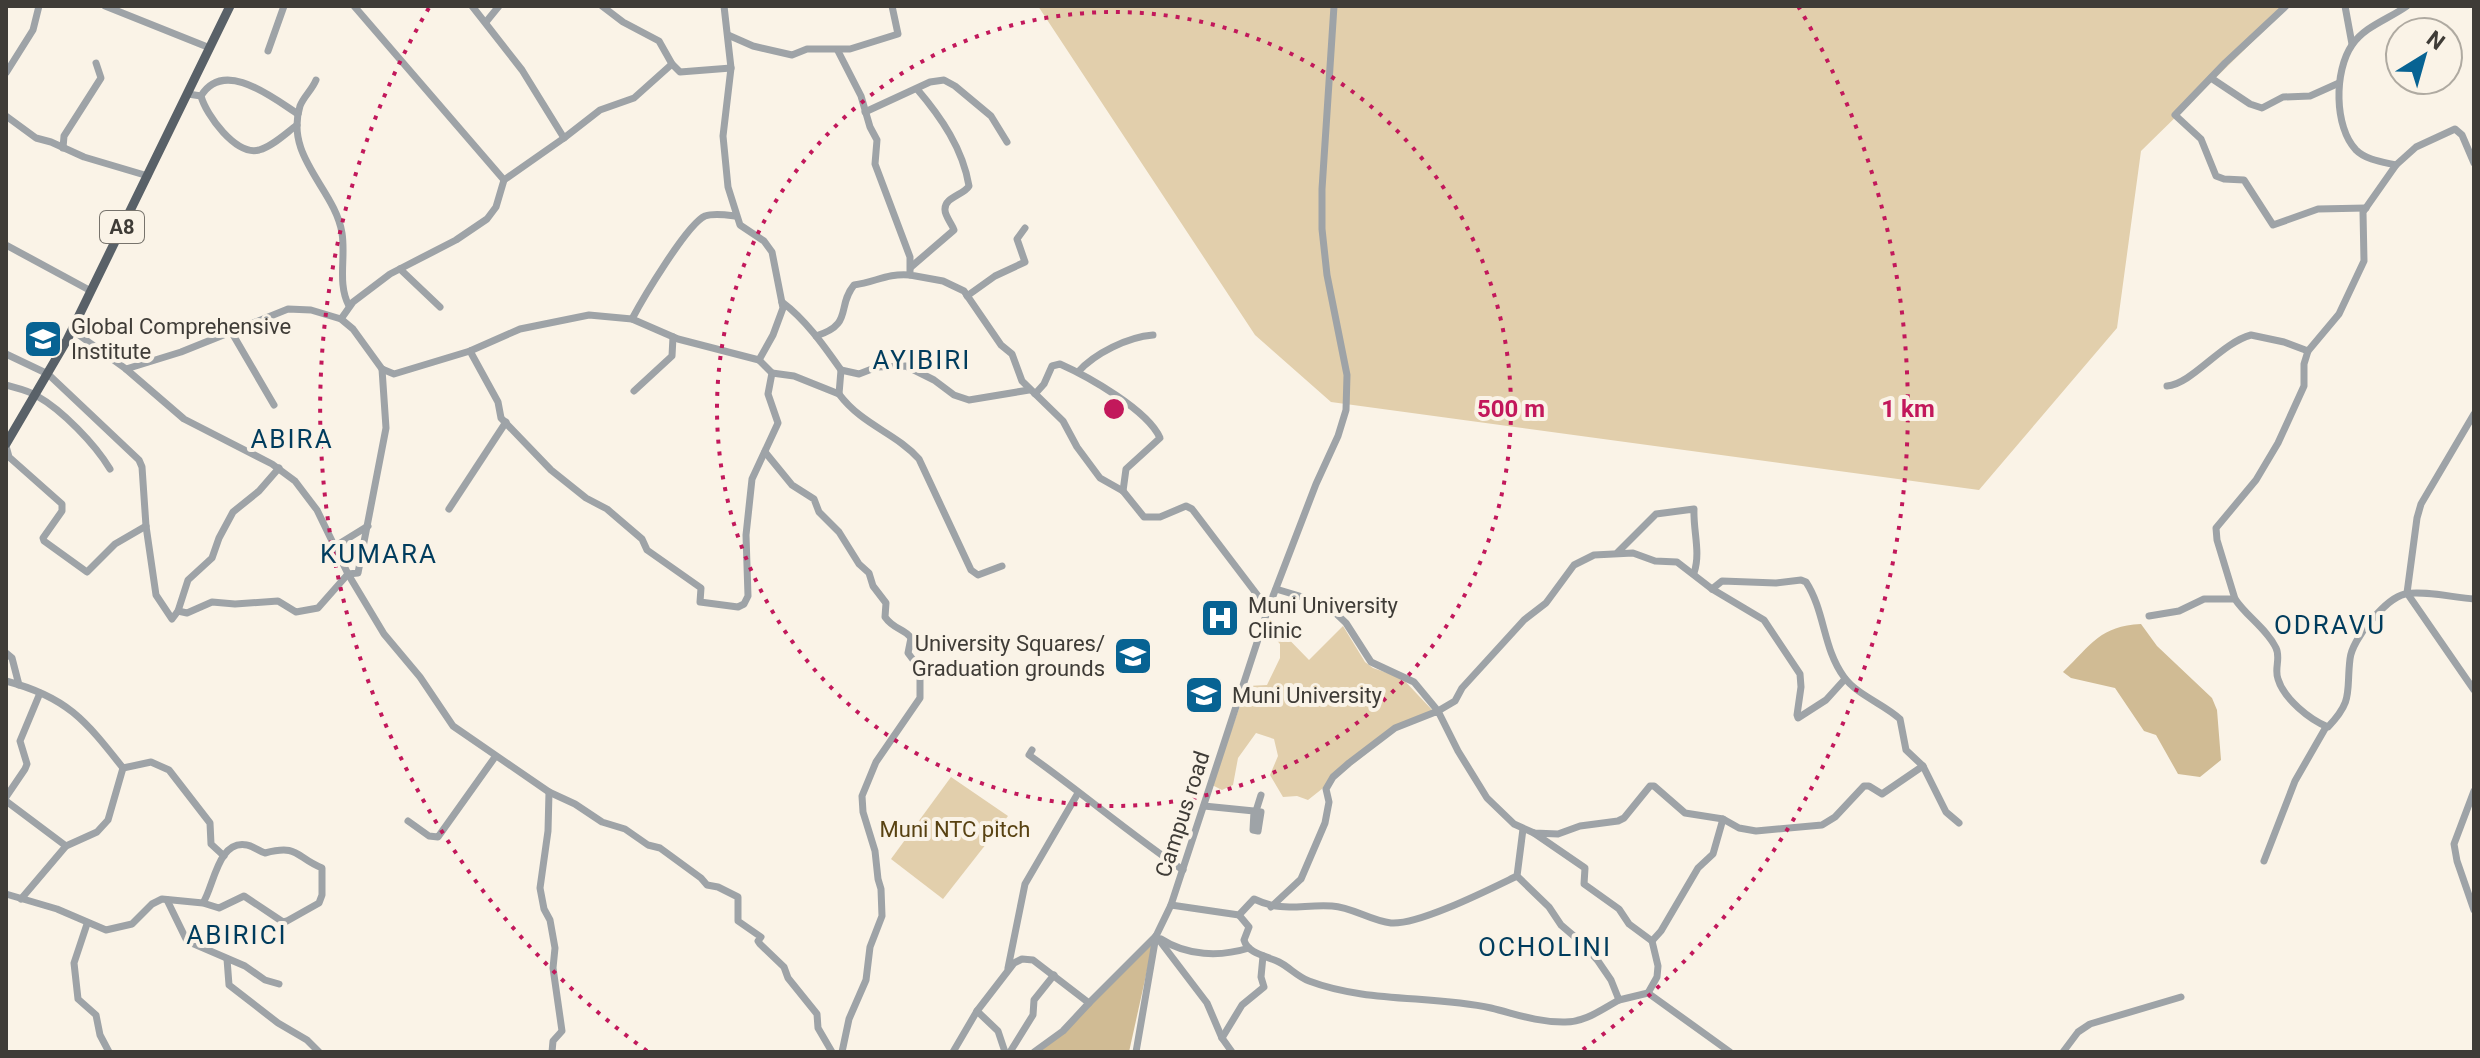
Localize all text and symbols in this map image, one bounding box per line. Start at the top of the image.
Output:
north arrow [2384,16,2464,96]
text: N [2422,26,2449,55]
road number: A8 [100,211,144,243]
place label: Global Comprehensive Institute [71,314,291,364]
school or university icon: Global Comprehensive Institute [22,318,64,360]
district label: AYIBIRI [873,345,971,375]
centre of rings [1100,395,1128,423]
text: 500 m [1477,395,1545,423]
text: 1 km [1881,395,1935,423]
district label: ABIRA [250,424,334,454]
district label: KUMARA [320,539,438,569]
place label: Muni University Clinic [1248,593,1399,643]
hospital icon: Muni University Clinic [1199,597,1241,639]
district label: ODRAVU [2274,610,2386,640]
place label: University Squares/ Graduation grounds [912,631,1105,681]
school or university icon: University Squares/ Graduation grounds [1112,635,1154,677]
school or university icon: Muni University [1183,674,1225,716]
place label: Muni University [1232,683,1383,708]
street label: Campus road [1150,748,1215,880]
park label: Muni NTC pitch [880,817,1030,842]
district label: ABIRICI [186,920,288,950]
district label: OCHOLINI [1478,932,1612,962]

